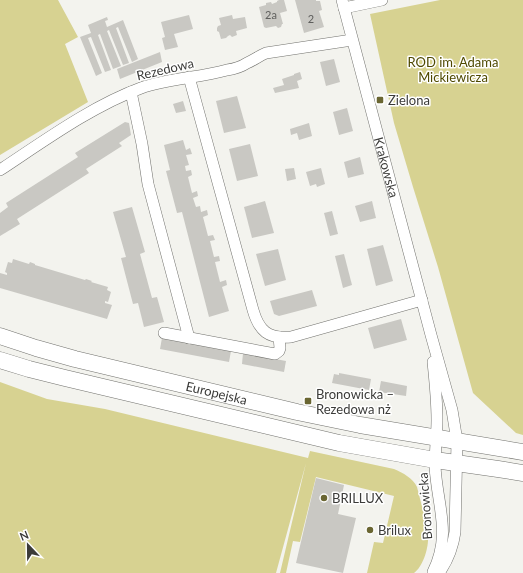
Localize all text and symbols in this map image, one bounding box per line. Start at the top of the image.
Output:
house number: 2a [265,8,277,21]
house number: 2 [308,12,314,25]
park label: ROD im. Adama Mickiewicza [407,54,499,85]
street label: Rezedowa [135,55,195,83]
place label: Zielona [388,92,430,108]
marker: Zielona [375,95,385,105]
street label: Krakowska [371,135,402,199]
street label: Europejska [184,378,249,408]
place label: Bronowicka – Rezedowa nż [316,386,394,417]
marker: Bronowicka – Rezedowa nż [303,396,313,406]
street label: Bronowicka [415,472,435,540]
place label: BRILLUX [332,490,384,506]
marker: BRILLUX [319,493,329,503]
place label: Brilux [378,522,411,538]
north arrow [8,525,48,565]
marker: Brilux [365,525,375,535]
text: N [18,528,30,543]

